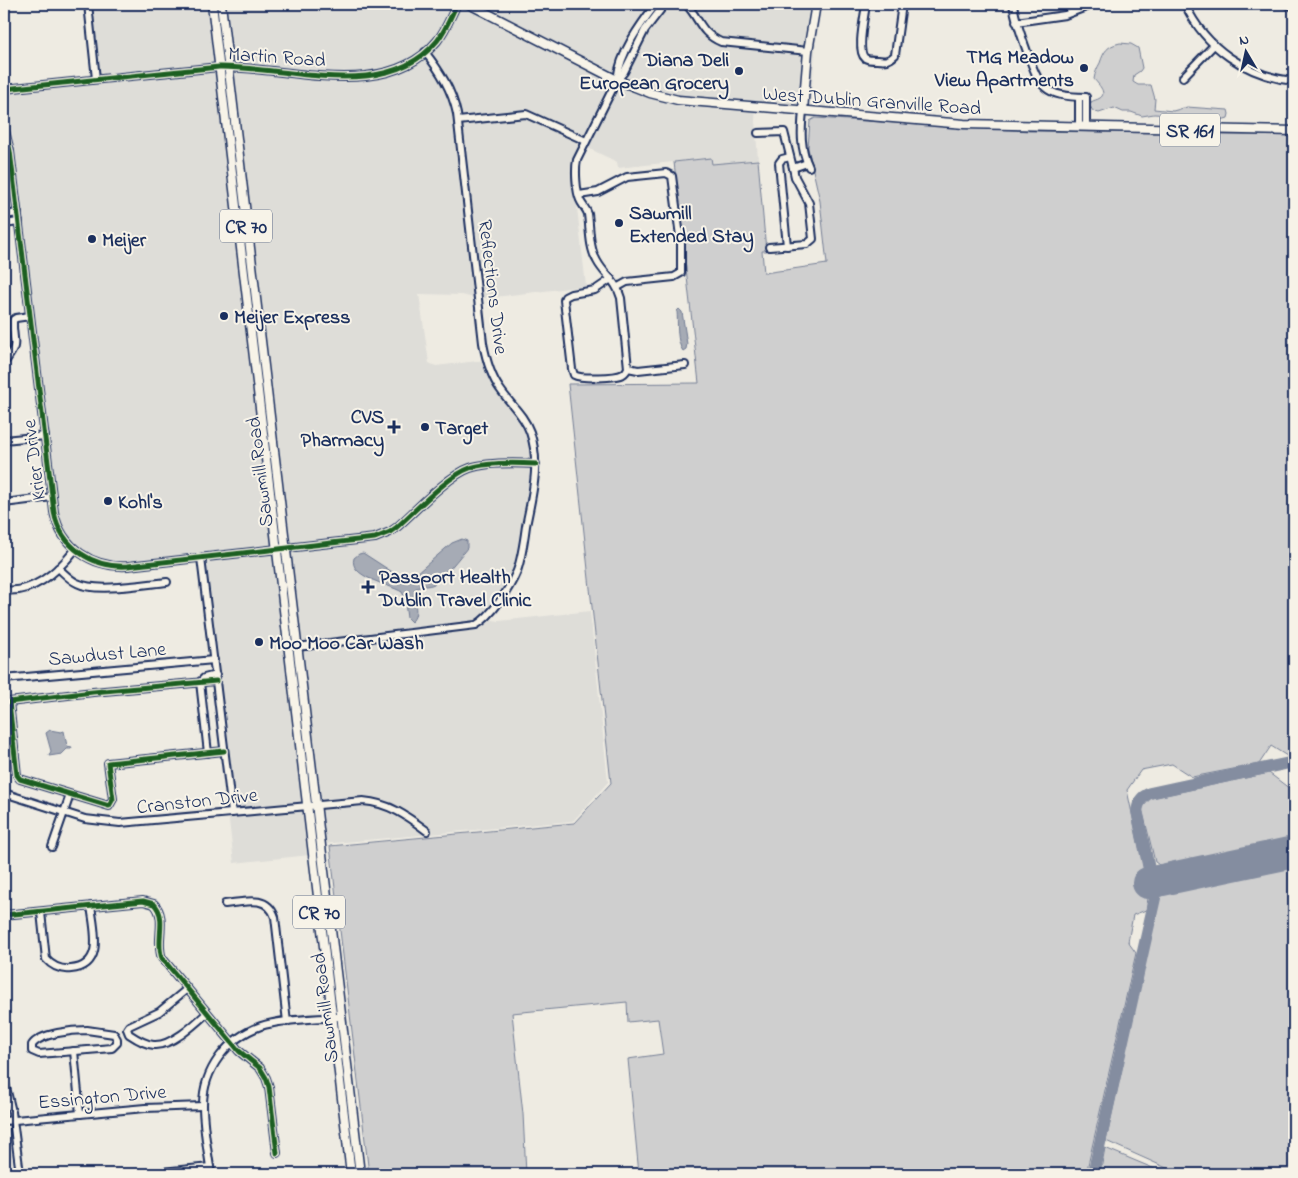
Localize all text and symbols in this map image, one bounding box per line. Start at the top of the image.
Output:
north arrow [1220,28,1270,78]
text: N [1238,30,1251,52]
street label: Martin Road [227,41,327,76]
place label: TMG Meadow View Apartments [934,44,1074,96]
place label: Diana Deli European Grocery [579,47,729,100]
marker: TMG Meadow View Apartments [1078,62,1090,74]
marker: Diana Deli European Grocery [733,65,745,77]
street label: West Dublin Granville Road [762,80,982,125]
road number: SR 161 [1160,114,1220,146]
place label: Sawmill Extended Stay [629,200,754,253]
road number: CR 70 [220,210,272,242]
marker: Sawmill Extended Stay [613,217,625,229]
street label: Reflections Drive [469,218,514,356]
place label: Meijer [102,227,147,256]
marker: Meijer [86,233,98,245]
place label: Meijer Express [234,304,350,333]
marker: Meijer Express [218,310,230,322]
place label: CVS Pharmacy [301,404,384,457]
street label: Sawmill Road [240,415,283,529]
place label: Target [435,415,488,445]
street label: Krier Drive [16,417,55,502]
marker: CVS Pharmacy [388,421,400,433]
marker: Target [419,421,431,433]
place label: Kohl's [118,489,163,518]
marker: Kohl's [102,495,114,507]
place label: Passport Health Dublin Travel Clinic [378,564,532,616]
marker: Passport Health Dublin Travel Clinic [361,580,375,594]
place label: Moo Moo Car Wash [269,630,424,659]
street label: Sawdust Lane [47,636,167,675]
marker: Moo Moo Car Wash [253,636,265,648]
street label: Cranston Drive [135,782,259,823]
road number: CR 70 [293,896,345,929]
street label: Sawmill Road [305,951,348,1065]
street label: Essington Drive [37,1078,168,1120]

